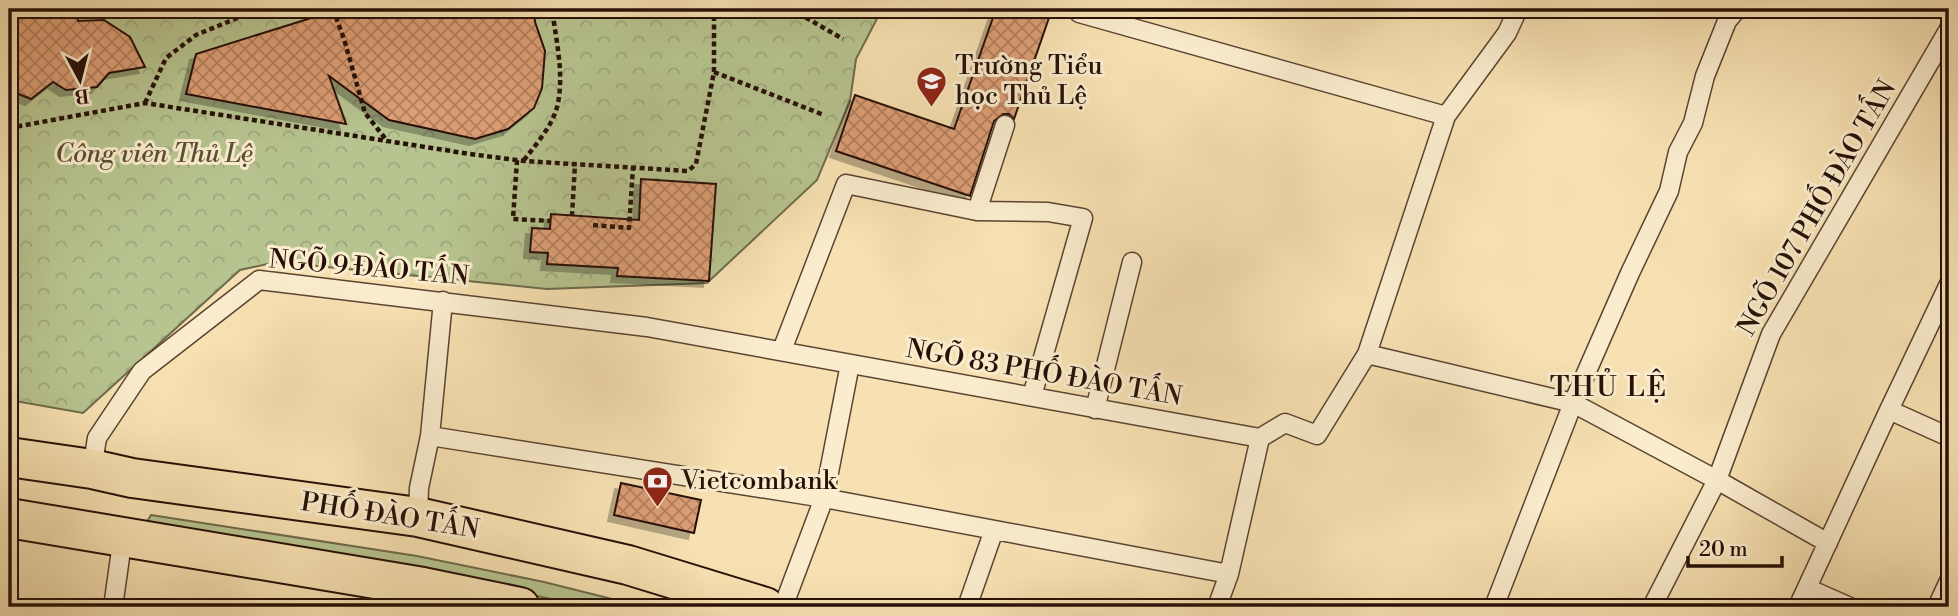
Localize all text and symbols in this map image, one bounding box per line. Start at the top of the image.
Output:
north arrow [46,46,116,116]
place label: Trường Tiểu học Thủ Lệ [955,50,1103,112]
school or university icon: Trường Tiểu học Thủ Lệ [915,64,949,108]
street label: NGÕ 107 PHỐ ĐÀO TẤN [1726,71,1904,341]
text: B [73,83,90,109]
park label: Công viên Thủ Lệ [55,138,254,170]
street label: NGÕ 9 ĐÀO TẤN [268,238,471,293]
street label: NGÕ 83 PHỐ ĐÀO TẤN [904,328,1186,413]
district label: THỦ LỆ [1550,368,1668,405]
bank icon: Vietcombank [641,464,675,508]
place label: Vietcombank [680,465,838,497]
street label: PHỐ ĐÀO TẤN [298,481,483,546]
scale bar [1688,525,1783,569]
text: 20 m [1699,537,1748,563]

